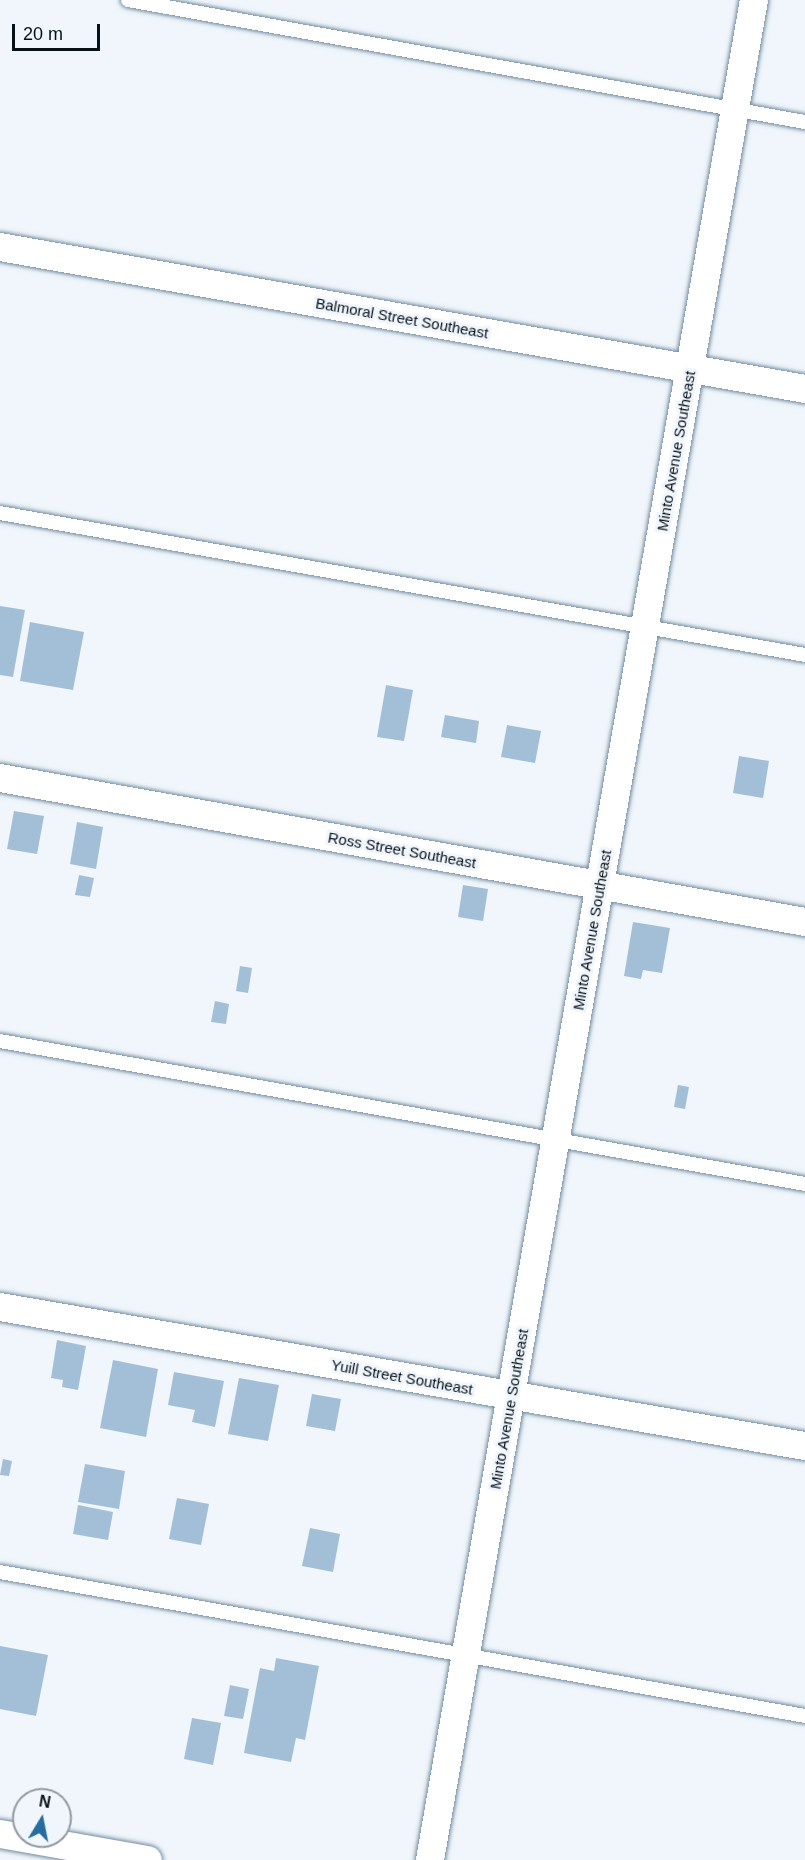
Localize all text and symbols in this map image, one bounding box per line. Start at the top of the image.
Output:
scale bar [15,12,104,50]
text: 20 m [23,24,63,44]
street label: Balmoral Street Southeast [314,294,490,342]
street label: Minto Avenue Southeast [653,369,699,533]
street label: Ross Street Southeast [327,828,477,872]
street label: Minto Avenue Southeast [569,848,615,1012]
street label: Minto Avenue Southeast [486,1327,532,1491]
street label: Yuill Street Southeast [330,1356,474,1398]
north arrow [12,1788,72,1848]
text: N [38,1792,52,1811]

